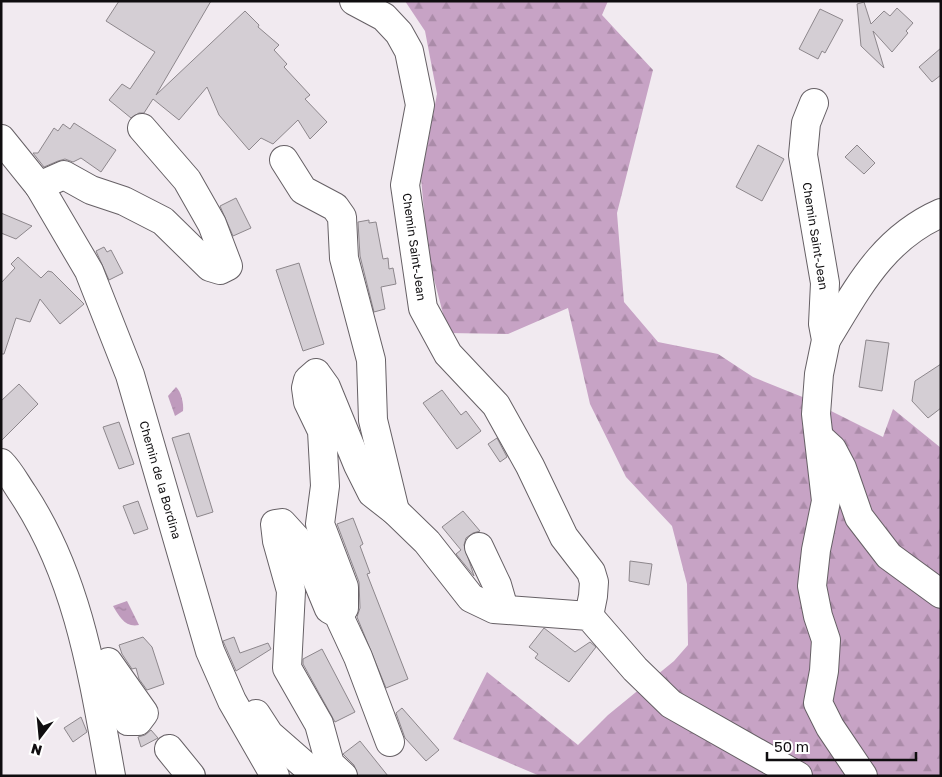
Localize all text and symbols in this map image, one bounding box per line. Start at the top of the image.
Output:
street label: Chemin Saint-Jean [800,181,831,291]
street label: Chemin Saint-Jean [400,192,429,302]
street label: Chemin de la Bordina [136,419,185,541]
north arrow [15,712,65,762]
scale bar [767,730,916,762]
text: 50 m [774,737,809,755]
text: N [29,740,44,760]

